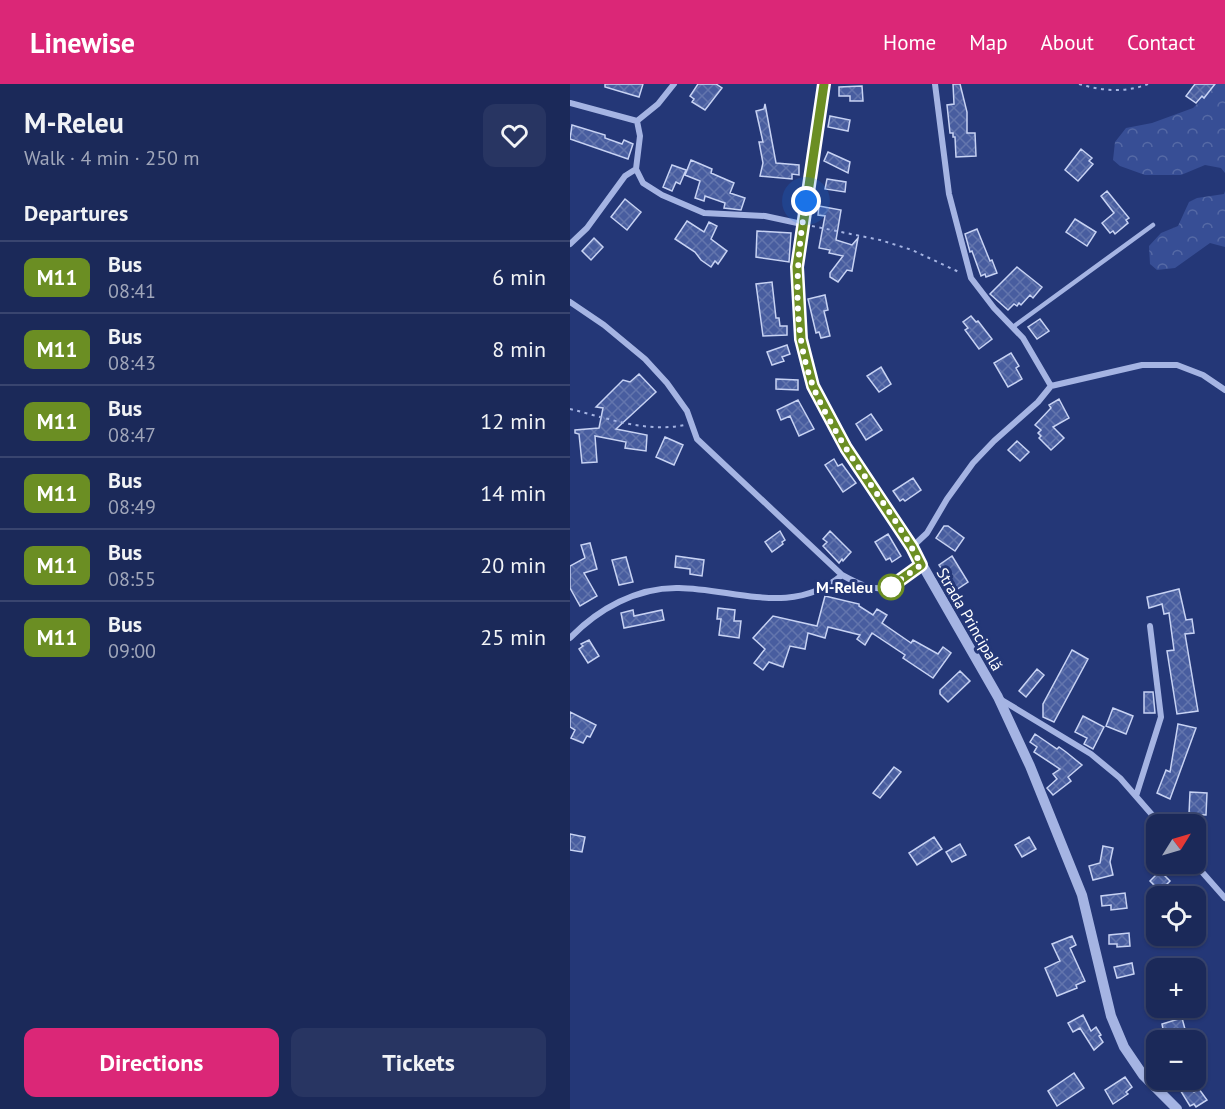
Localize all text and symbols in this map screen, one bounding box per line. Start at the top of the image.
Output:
text: Linewise [30,24,135,61]
text: Home [883,29,936,56]
text: Map [969,29,1008,56]
text: About [1041,29,1094,56]
text: Contact [1127,29,1195,56]
text: M-Releu [24,104,124,141]
button: heart [483,104,546,167]
text: Walk · 4 min · 250 m [24,145,200,171]
your location [791,186,821,216]
text: Departures [24,199,128,227]
text: Bus [108,250,142,278]
text: 6 min [492,263,546,291]
text: M11 [37,264,77,291]
text: 08:41 [108,278,156,304]
text: Bus [108,322,142,350]
text: 8 min [492,335,546,363]
text: M11 [37,336,77,363]
text: 08:43 [108,350,156,376]
text: Bus [108,394,142,422]
text: 12 min [480,407,546,435]
text: M11 [37,408,77,435]
text: 08:47 [108,422,156,448]
text: Bus [108,466,142,494]
text: 14 min [480,479,546,507]
text: M11 [37,480,77,507]
text: 08:49 [108,494,156,520]
text: Bus [108,538,142,566]
text: 20 min [480,551,546,579]
text: M11 [37,552,77,579]
street label: Strada Principală [932,564,1008,674]
text: 08:55 [108,566,156,592]
marker: M-Releu [878,574,904,600]
place label: M-Releu [816,577,873,597]
text: Bus [108,610,142,638]
text: 25 min [480,623,546,651]
text: M11 [37,624,77,651]
text: 09:00 [108,638,156,664]
north arrow [1146,814,1206,874]
map controls [1146,814,1206,1090]
button: locate [1146,886,1206,946]
button: + [1146,958,1206,1018]
button: Directions [24,1028,279,1097]
button: Tickets [291,1028,546,1097]
button: − [1146,1030,1206,1090]

